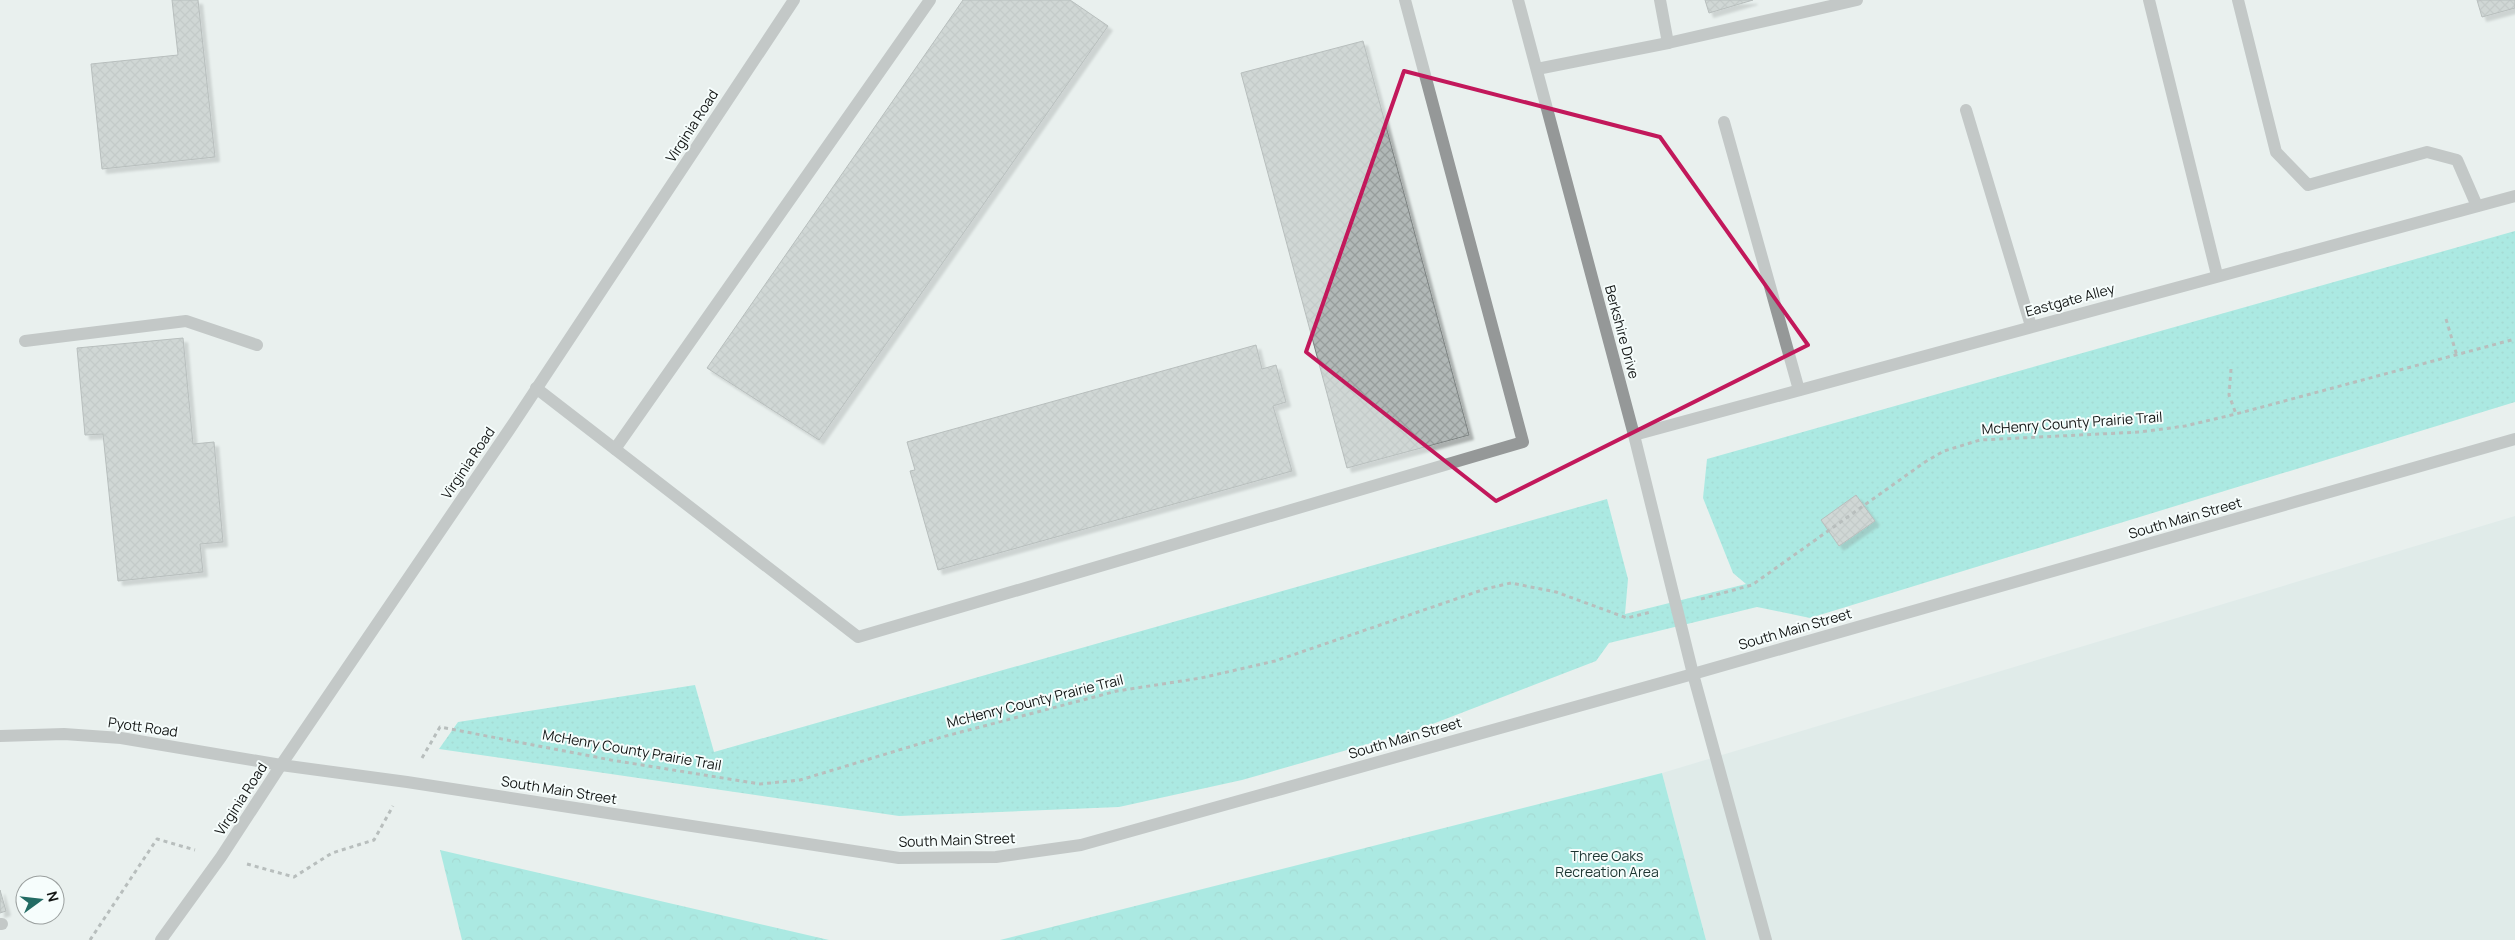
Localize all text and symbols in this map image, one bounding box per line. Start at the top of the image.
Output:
street label: Virginia Road [661,86,722,166]
street label: Eastgate Alley [2023,278,2117,321]
street label: Berkshire Drive [1601,283,1644,381]
street label: McHenry County Prairie Trail [1981,407,2163,438]
street label: Virginia Road [436,423,499,502]
street label: South Main Street [2126,492,2244,543]
street label: South Main Street [1736,603,1854,654]
street label: McHenry County Prairie Trail [945,669,1125,732]
street label: Pyott Road [107,712,179,741]
street label: South Main Street [1346,712,1464,763]
street label: McHenry County Prairie Trail [541,724,723,775]
street label: Virginia Road [210,759,271,839]
street label: South Main Street [500,771,619,808]
street label: South Main Street [898,828,1016,851]
park label: Three Oaks Recreation Area [1555,846,1659,881]
north arrow [15,875,65,925]
text: N [43,889,64,904]

